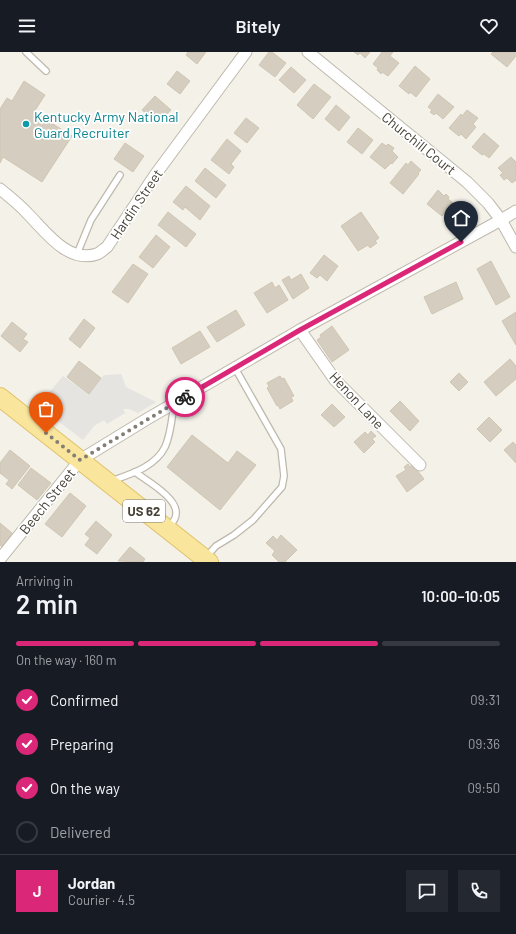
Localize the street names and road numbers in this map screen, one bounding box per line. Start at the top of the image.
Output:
street label: Churchill Court [379,108,459,178]
street label: Hardin Street [106,166,166,242]
street label: Henon Lane [326,368,388,432]
street label: Beech Street [15,465,79,537]
road number: US 62 [123,500,165,522]

